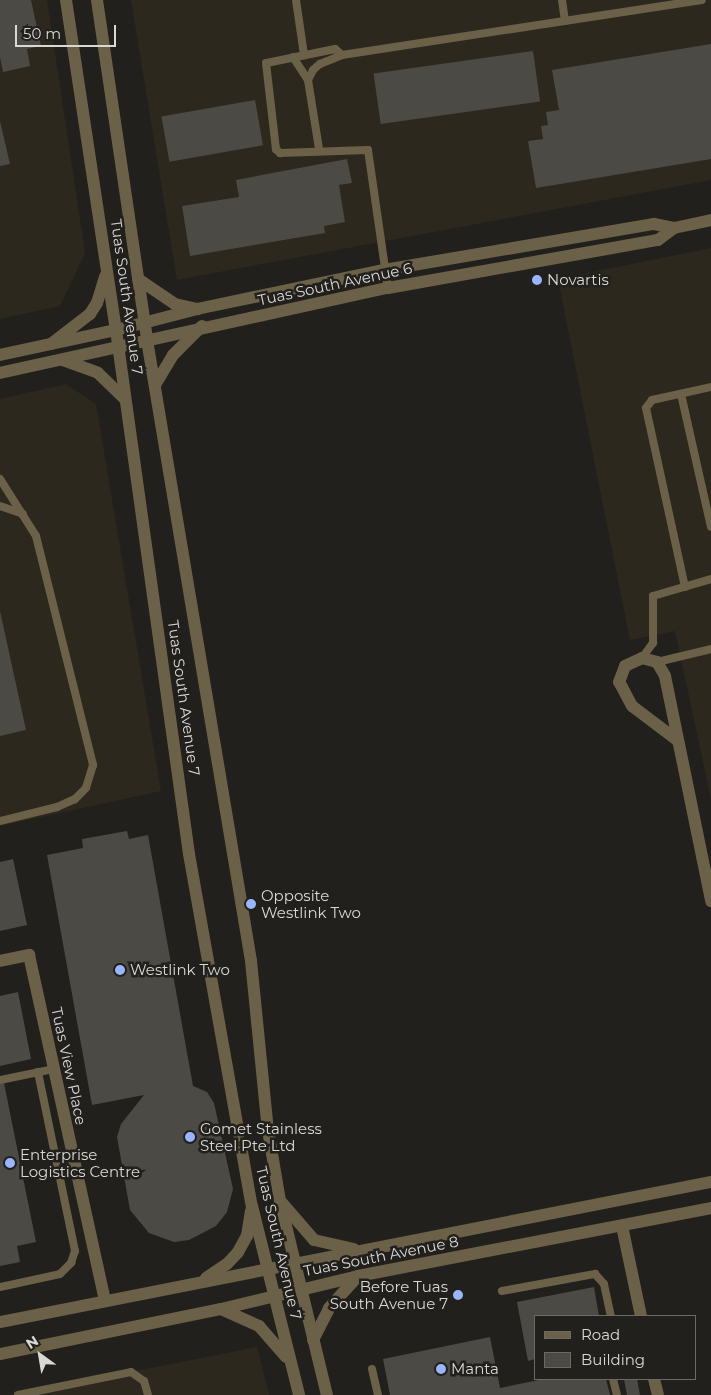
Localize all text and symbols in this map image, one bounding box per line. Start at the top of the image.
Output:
scale bar [18,15,119,47]
text: 50 m [23,24,61,43]
street label: Tuas South Avenue 7 [107,218,147,376]
street label: Tuas South Avenue 6 [256,259,414,309]
place label: Novartis [547,271,609,289]
marker: Novartis [531,274,543,286]
street label: Tuas South Avenue 7 [164,619,204,777]
place label: Opposite Westlink Two [261,886,361,921]
marker: Opposite Westlink Two [245,898,257,910]
place label: Westlink Two [130,961,230,979]
marker: Westlink Two [114,964,126,976]
street label: Tuas View Place [48,1006,90,1126]
place label: Gomet Stainless Steel Pte Ltd [200,1119,322,1154]
marker: Gomet Stainless Steel Pte Ltd [184,1131,196,1143]
place label: Enterprise Logistics Centre [20,1145,140,1180]
marker: Enterprise Logistics Centre [4,1157,16,1169]
street label: Tuas South Avenue 7 [253,1165,305,1321]
street label: Tuas South Avenue 8 [302,1232,460,1280]
place label: Before Tuas South Avenue 7 [330,1277,448,1312]
marker: Before Tuas South Avenue 7 [452,1289,464,1301]
legend [534,1315,696,1380]
text: Road [581,1325,620,1344]
north arrow [15,1330,65,1380]
text: N [22,1332,42,1353]
text: Building [581,1350,645,1369]
place label: Manta [451,1360,499,1378]
marker: Manta [435,1363,447,1375]

